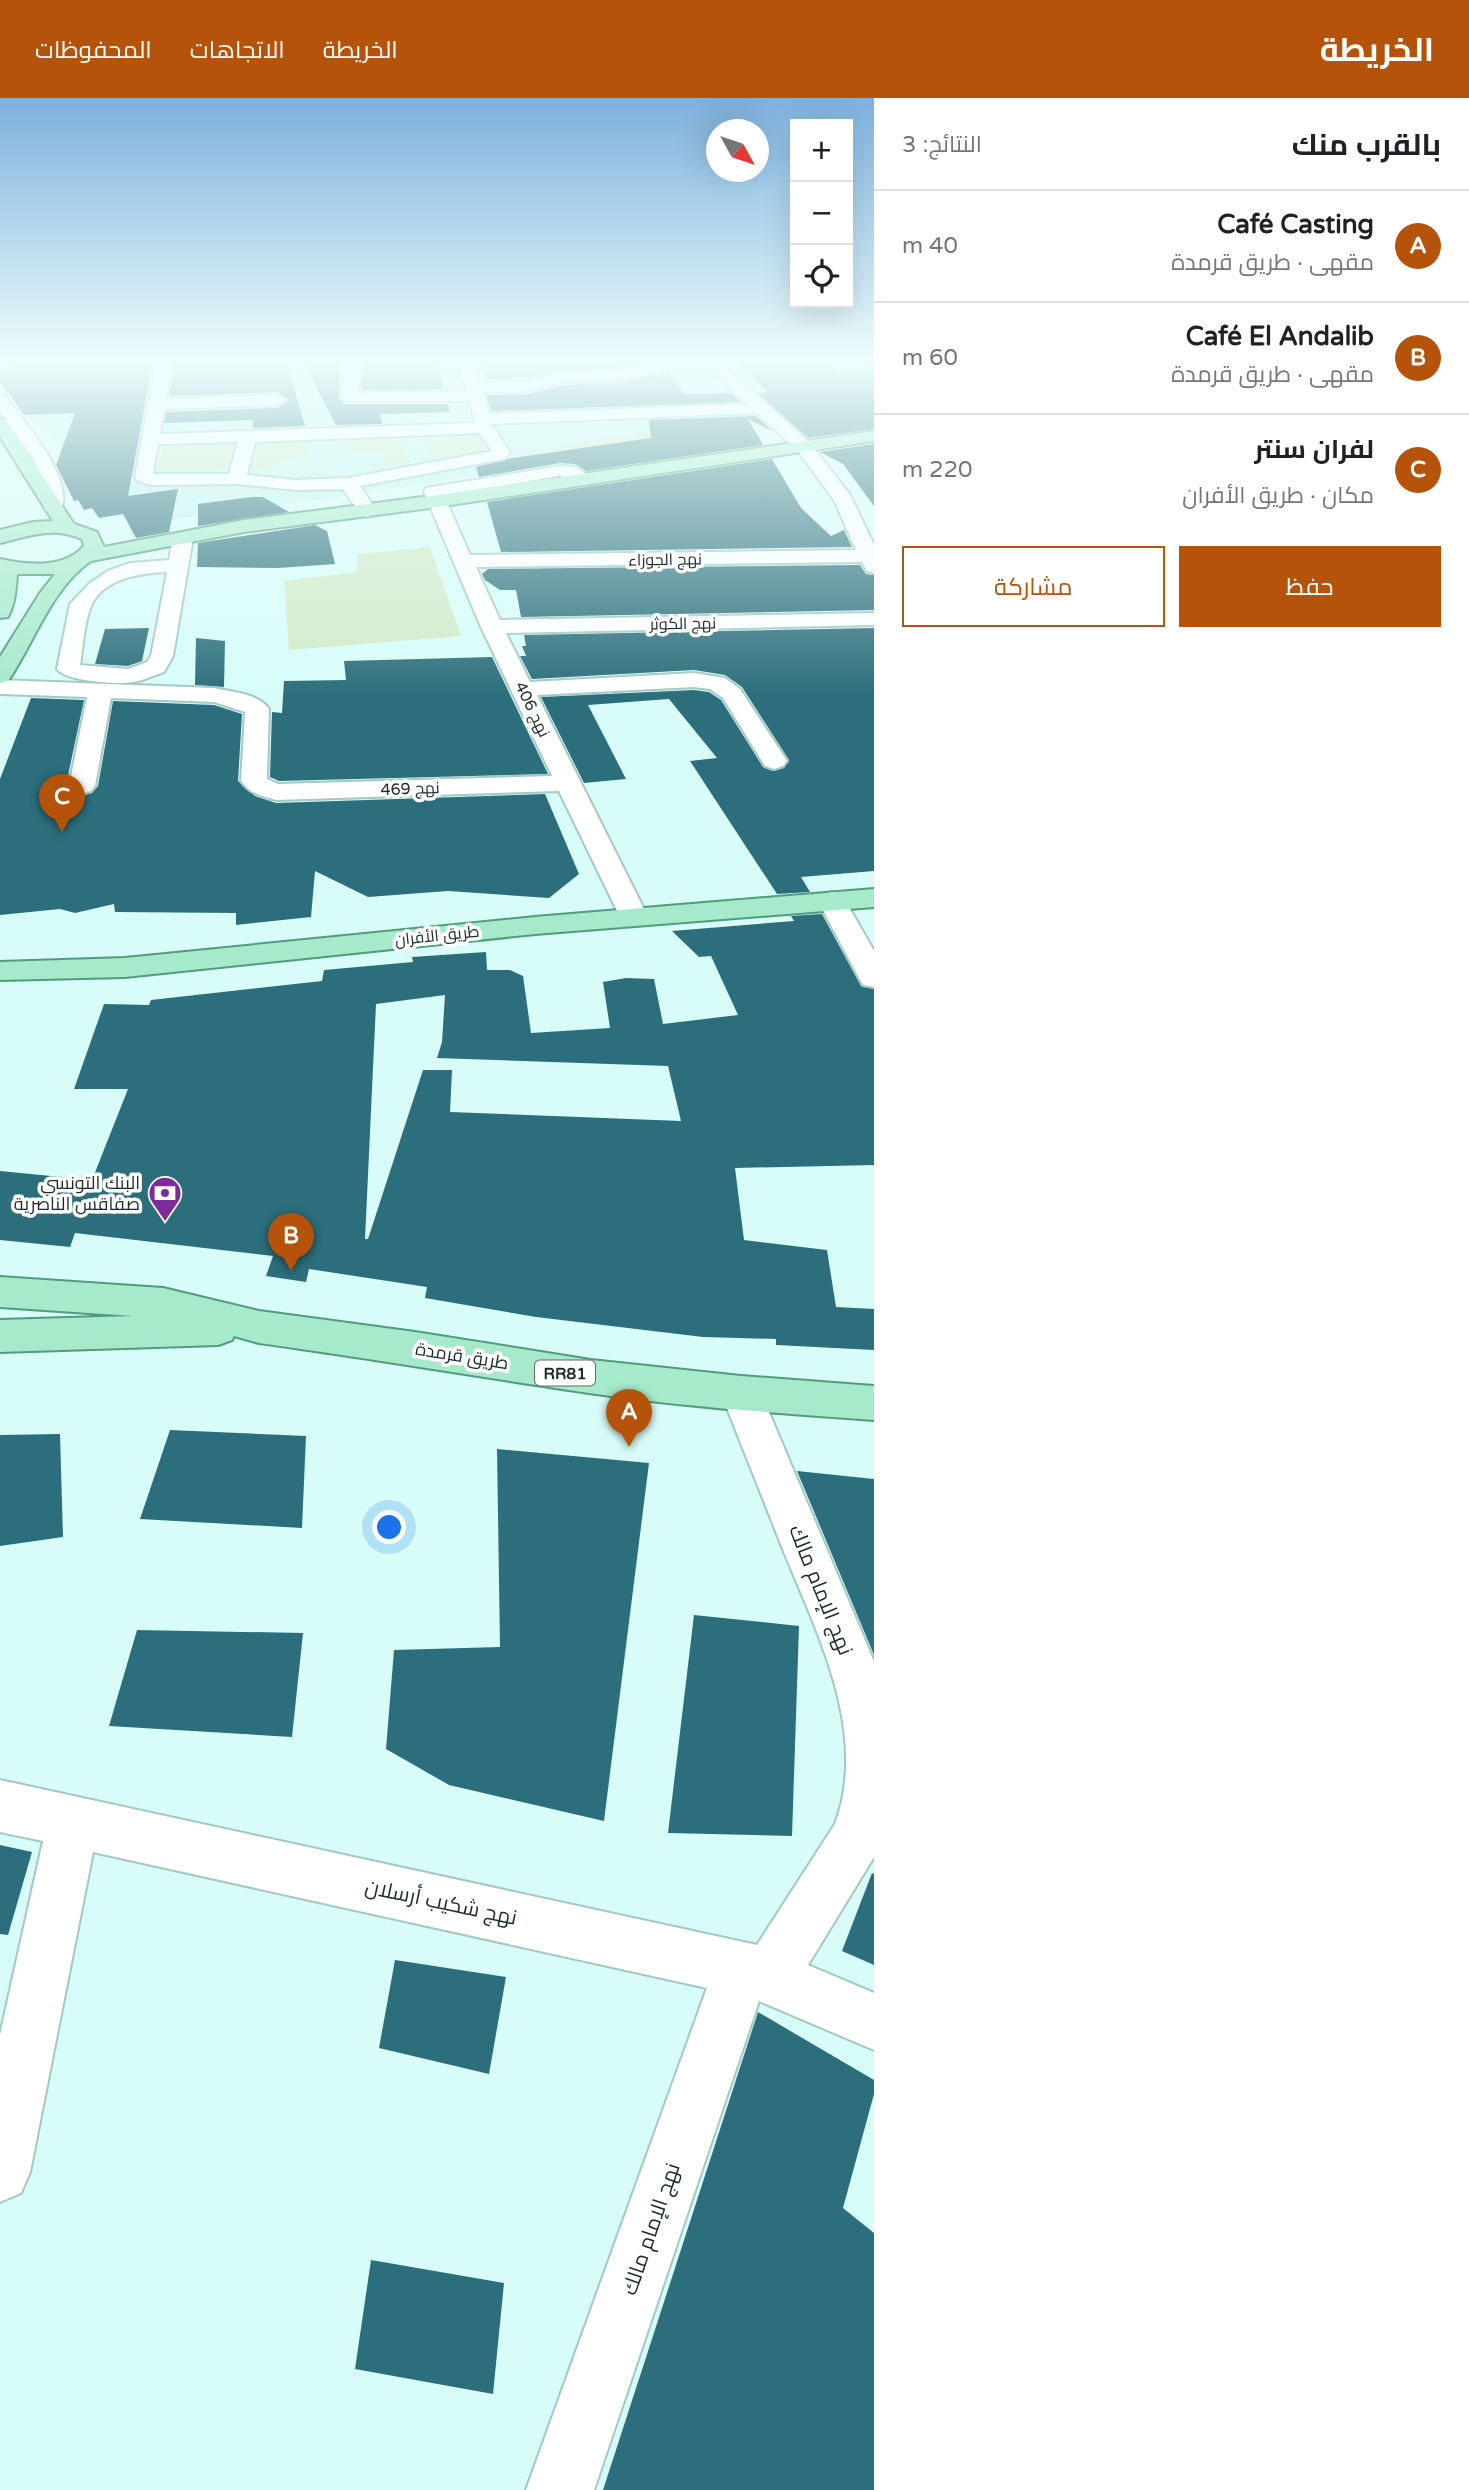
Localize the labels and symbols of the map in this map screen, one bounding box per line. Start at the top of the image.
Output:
north arrow [706,119,769,182]
street label: نهج الجوزاء [628,549,702,572]
street label: نهج الكوثر [649,613,717,636]
street label: نهج 406 [509,678,554,741]
pin: C [39,774,85,832]
street label: نهج 469 [380,778,440,801]
street label: طريق الأفران [394,922,480,950]
place label: البنك التونسي صفاقس الناصرية [14,1172,140,1215]
bank icon: البنك التونسي صفاقس الناصرية [146,1174,184,1223]
pin: B [268,1213,314,1271]
street label: طريق قرمدة [414,1338,510,1375]
road number: RR81 [535,1360,595,1386]
pin: A [606,1389,652,1447]
your location [372,1510,406,1544]
street label: نهج الإمام مالك [782,1521,858,1659]
street label: نهج شكيب أرسلان [362,1873,519,1932]
street label: نهج الإمام مالك [617,2160,687,2299]

